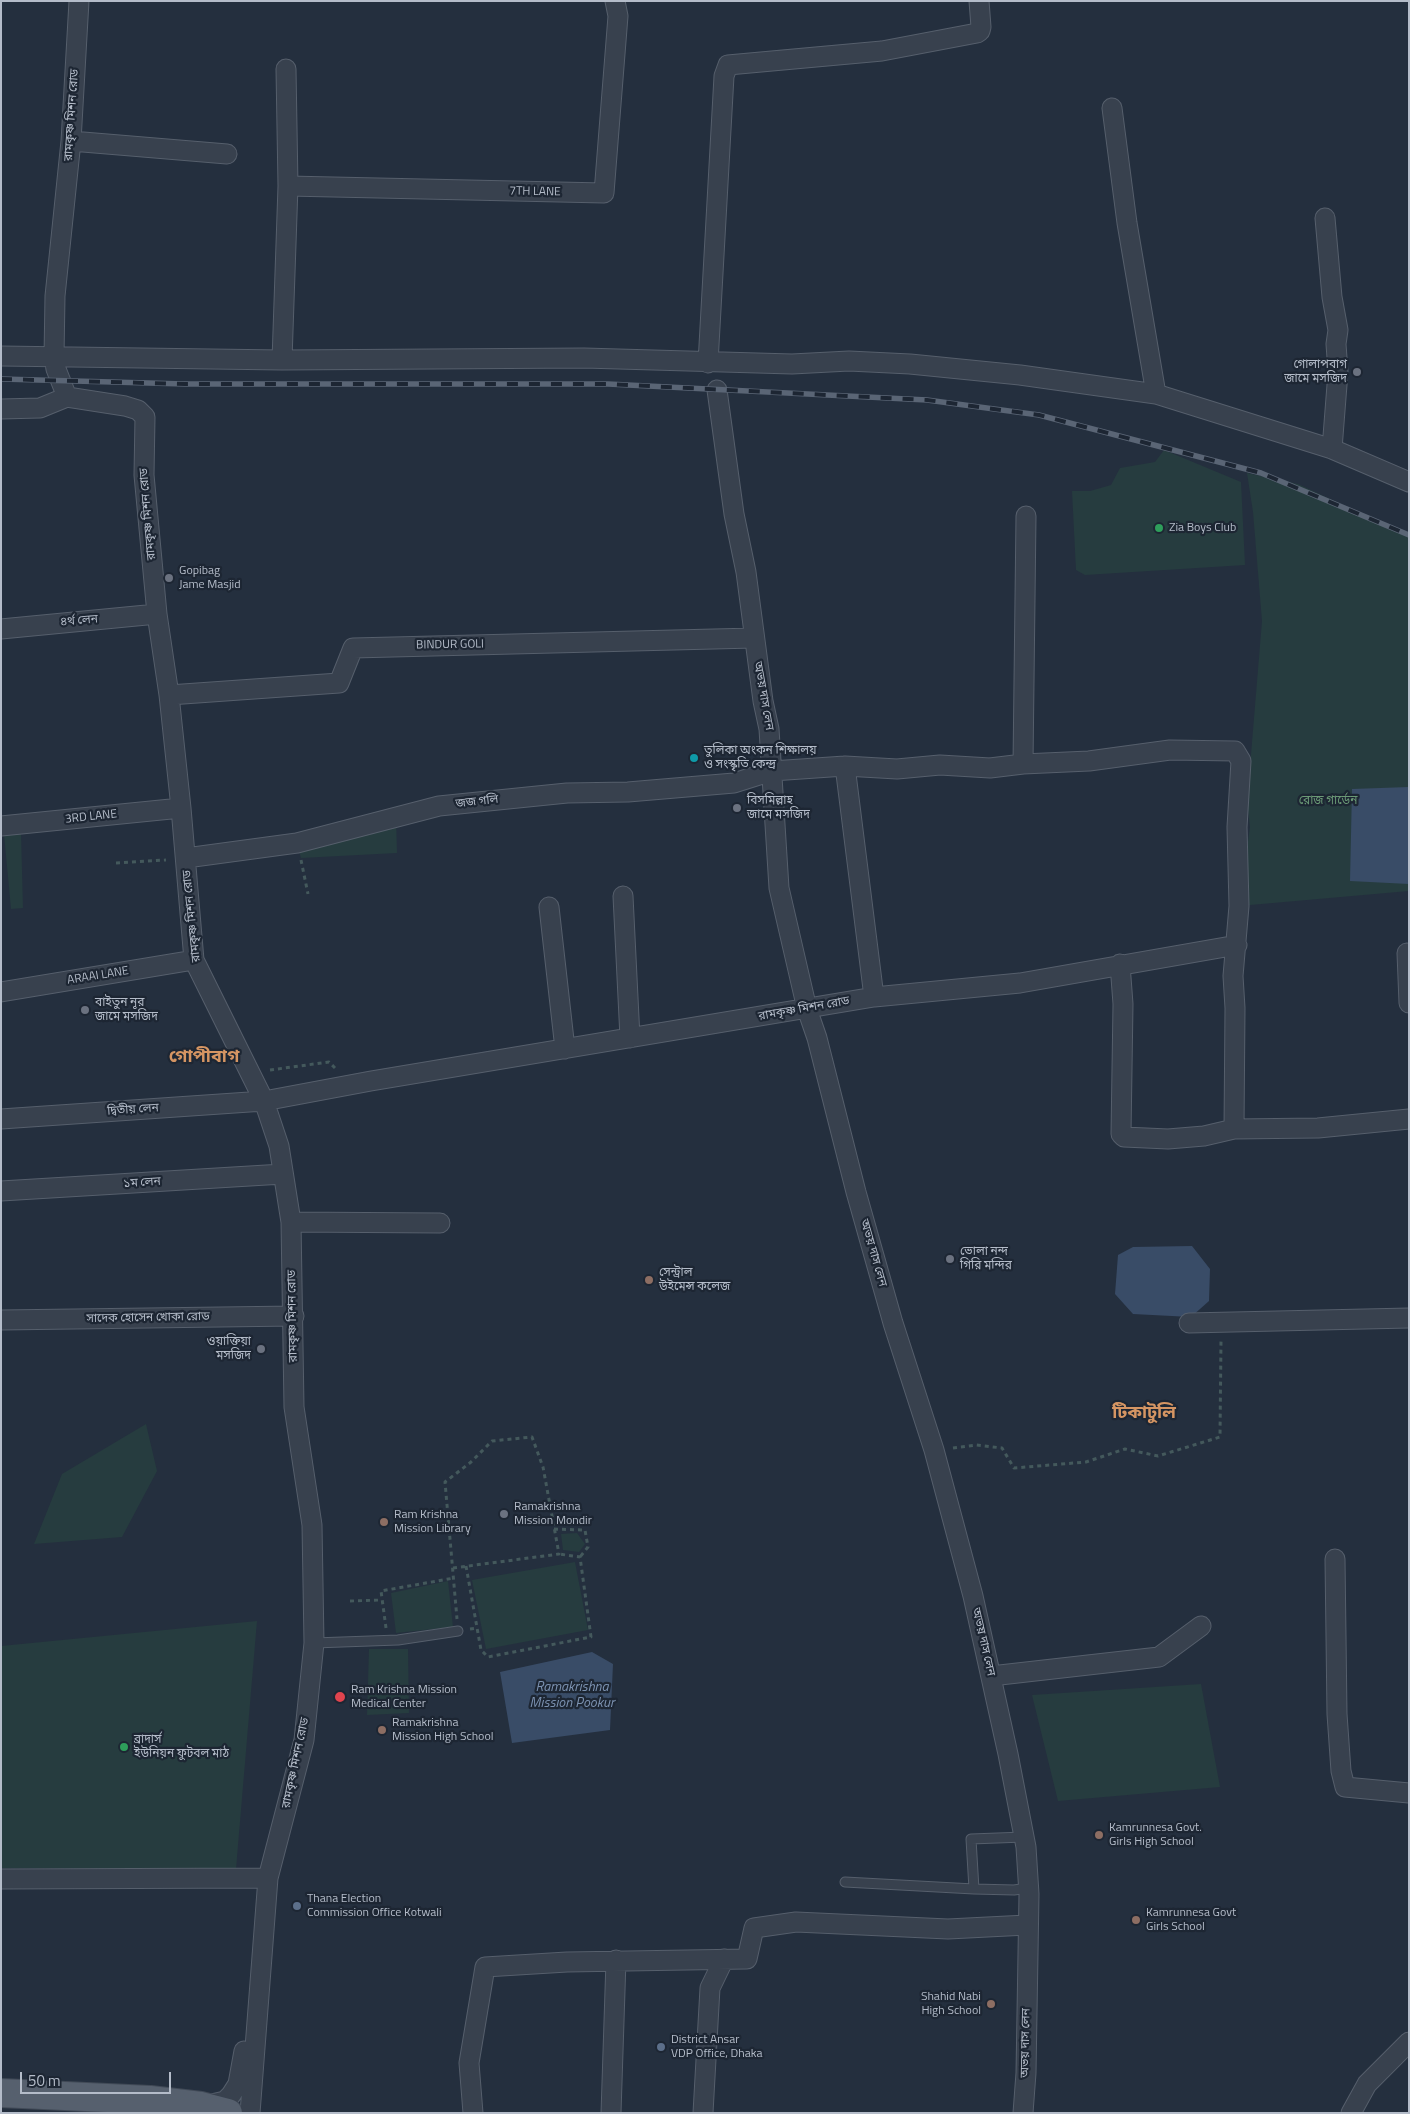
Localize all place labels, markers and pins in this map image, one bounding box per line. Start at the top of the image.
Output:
place label: গোলাপবাগ জামে মসজিদ [1284,358,1347,386]
marker: গোলাপবাগ জামে মসজিদ [1351,366,1363,378]
place label: Zia Boys Club [1169,521,1236,535]
marker: Zia Boys Club [1153,522,1165,534]
place label: Gopibag Jame Masjid [179,564,240,592]
marker: Gopibag Jame Masjid [163,572,175,584]
place label: তুলিকা অংকন শিক্ষালয় ও সংস্কৃতি কেন্দ্র [704,744,817,772]
marker: তুলিকা অংকন শিক্ষালয় ও সংস্কৃতি কেন্দ্র [688,752,700,764]
place label: বিসমিল্লাহ জামে মসজিদ [747,794,810,822]
marker: বিসমিল্লাহ জামে মসজিদ [731,802,743,814]
place label: বাইতুন নূর জামে মসজিদ [95,996,158,1024]
marker: বাইতুন নূর জামে মসজিদ [79,1004,91,1016]
place label: ভোলা নন্দ গিরি মন্দির [960,1245,1012,1273]
marker: ভোলা নন্দ গিরি মন্দির [944,1253,956,1265]
place label: সেন্ট্রাল উইমেন্স কলেজ [659,1266,730,1294]
marker: সেন্ট্রাল উইমেন্স কলেজ [643,1274,655,1286]
place label: ওয়াক্তিয়া মসজিদ [207,1335,251,1363]
marker: ওয়াক্তিয়া মসজিদ [255,1343,267,1355]
place label: Ramakrishna Mission Mondir [514,1500,592,1528]
place label: Ram Krishna Mission Library [394,1508,471,1536]
marker: Ramakrishna Mission Mondir [498,1508,510,1520]
marker: Ram Krishna Mission Library [378,1516,390,1528]
place label: Ram Krishna Mission Medical Center [351,1683,457,1711]
marker: Ram Krishna Mission Medical Center [333,1690,347,1704]
place label: Ramakrishna Mission High School [392,1716,494,1744]
marker: Ramakrishna Mission High School [376,1724,388,1736]
place label: ব্রাদার্স ইউনিয়ন ফুটবল মাঠ [134,1733,229,1761]
marker: ব্রাদার্স ইউনিয়ন ফুটবল মাঠ [118,1741,130,1753]
place label: Kamrunnesa Govt. Girls High School [1109,1821,1202,1849]
marker: Kamrunnesa Govt. Girls High School [1093,1829,1105,1841]
place label: Thana Election Commission Office Kotwali [307,1892,442,1920]
marker: Thana Election Commission Office Kotwali [291,1900,303,1912]
place label: Kamrunnesa Govt Girls School [1146,1906,1236,1934]
marker: Kamrunnesa Govt Girls School [1130,1914,1142,1926]
place label: Shahid Nabi High School [921,1990,981,2018]
marker: Shahid Nabi High School [985,1998,997,2010]
place label: District Ansar VDP Office, Dhaka [671,2033,762,2061]
marker: District Ansar VDP Office, Dhaka [655,2041,667,2053]

